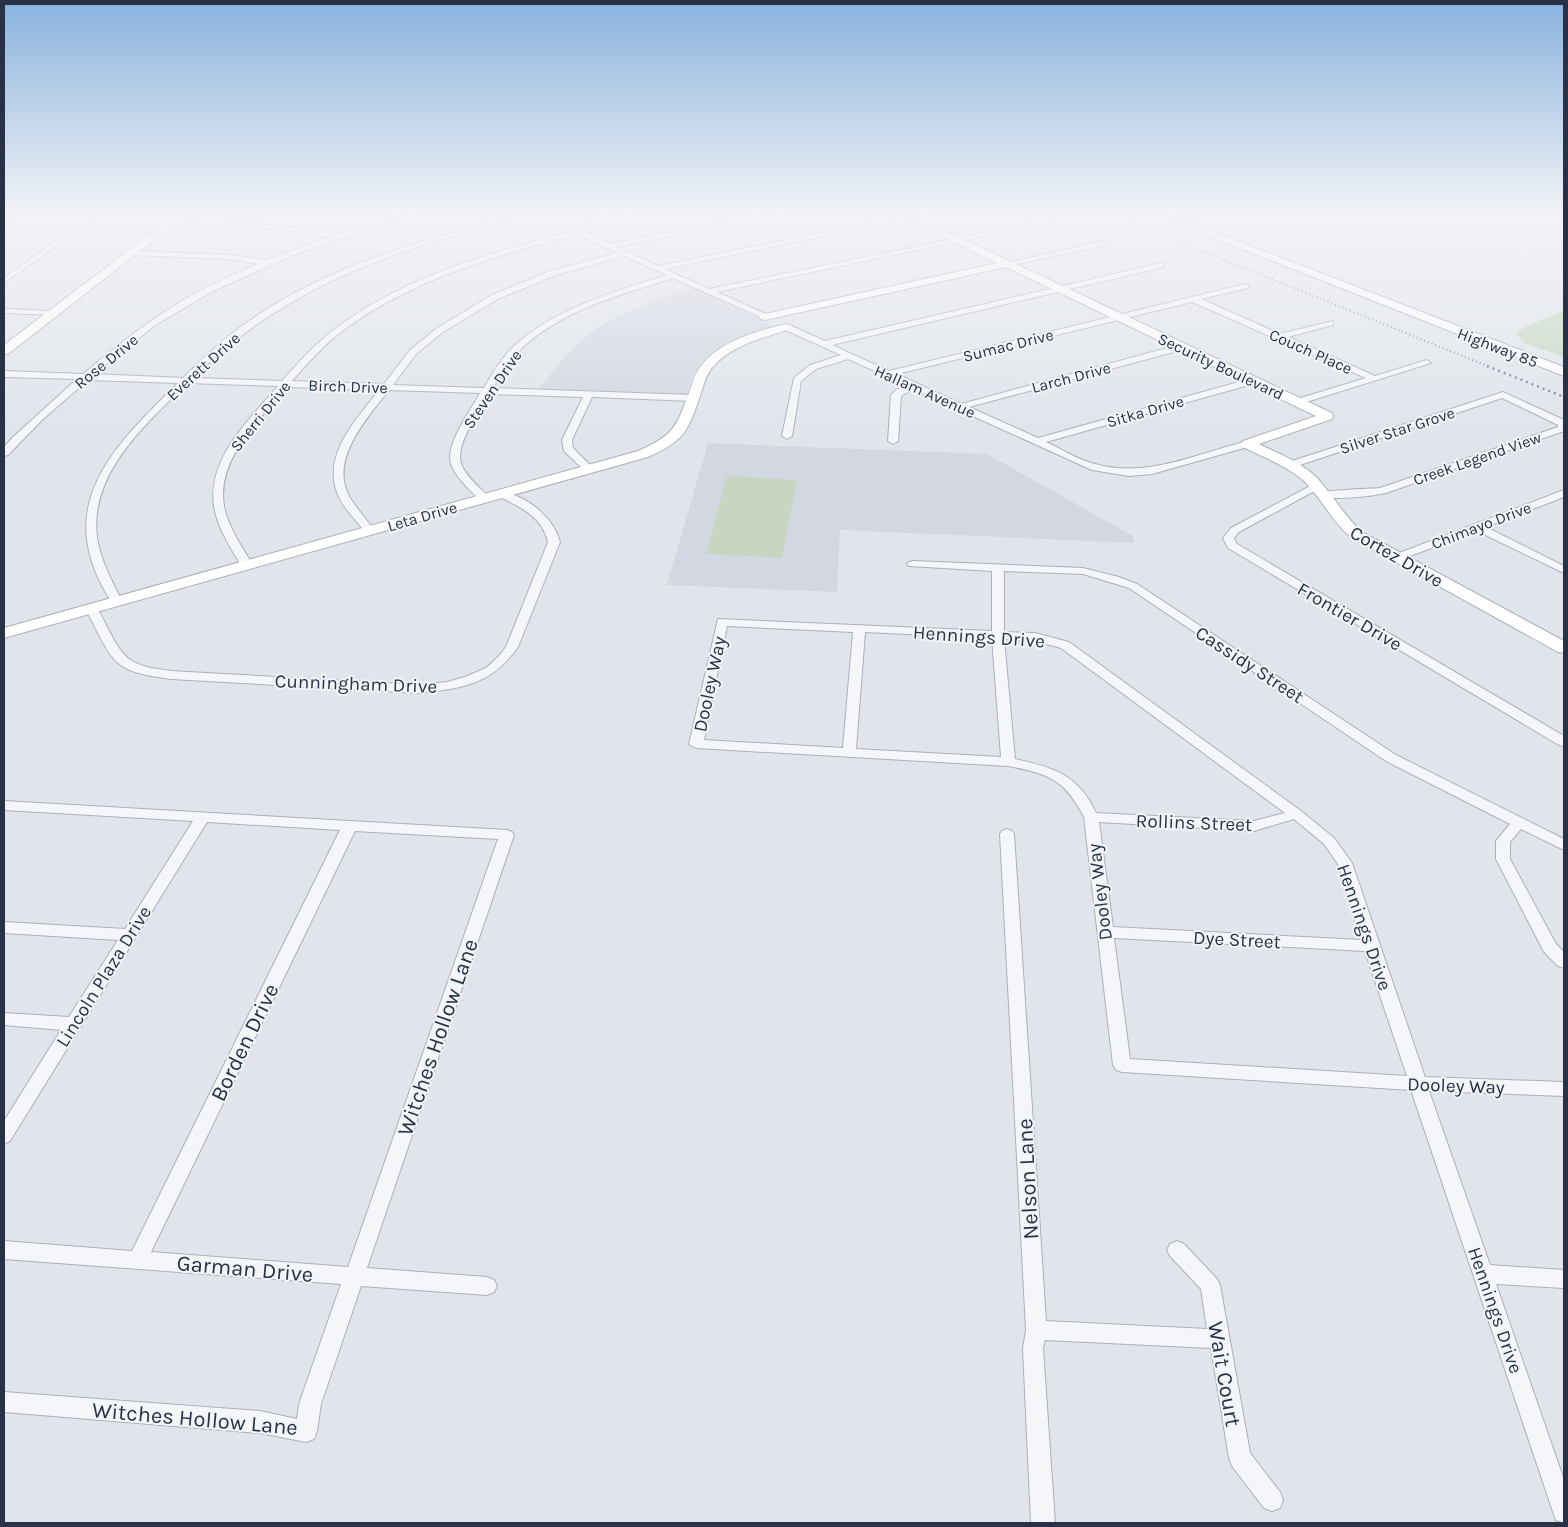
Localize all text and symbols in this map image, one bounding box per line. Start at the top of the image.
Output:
street label: Highway 85 [1455,323,1541,372]
street label: Sumac Drive [961,325,1055,366]
street label: Couch Place [1266,325,1355,378]
street label: Everett Drive [163,328,244,404]
street label: Security Boulevard [1155,329,1287,404]
street label: Rose Drive [71,330,142,393]
street label: Steven Drive [459,346,526,432]
street label: Larch Drive [1029,358,1113,397]
street label: Hallam Avenue [871,361,978,422]
street label: Birch Drive [308,376,388,397]
street label: Sherri Drive [226,377,295,455]
street label: Sitka Drive [1104,391,1186,432]
street label: Silver Star Grove [1337,403,1457,458]
street label: Creek Legend View [1411,427,1544,489]
street label: Leta Drive [385,497,459,535]
street label: Chimayo Drive [1429,498,1534,553]
street label: Cortez Drive [1346,521,1447,592]
street label: Frontier Drive [1293,578,1406,656]
street label: Hennings Drive [912,621,1046,653]
street label: Cassidy Street [1191,622,1308,708]
street label: Dooley Way [689,634,731,734]
street label: Cunningham Drive [274,670,438,698]
street label: Rollins Street [1135,810,1253,836]
street label: Dooley Way [1083,842,1117,942]
street label: Hennings Drive [1332,861,1396,993]
street label: Lincoln Plaza Drive [52,902,156,1051]
street label: Dye Street [1193,927,1281,953]
street label: Witches Hollow Lane [392,936,484,1139]
street label: Borden Drive [205,979,285,1106]
street label: Dooley Way [1407,1073,1505,1099]
street label: Nelson Lane [1012,1118,1044,1240]
street label: Hennings Drive [1463,1244,1527,1376]
street label: Garman Drive [176,1250,314,1288]
street label: Wait Court [1202,1320,1246,1429]
street label: Witches Hollow Lane [91,1397,299,1441]

